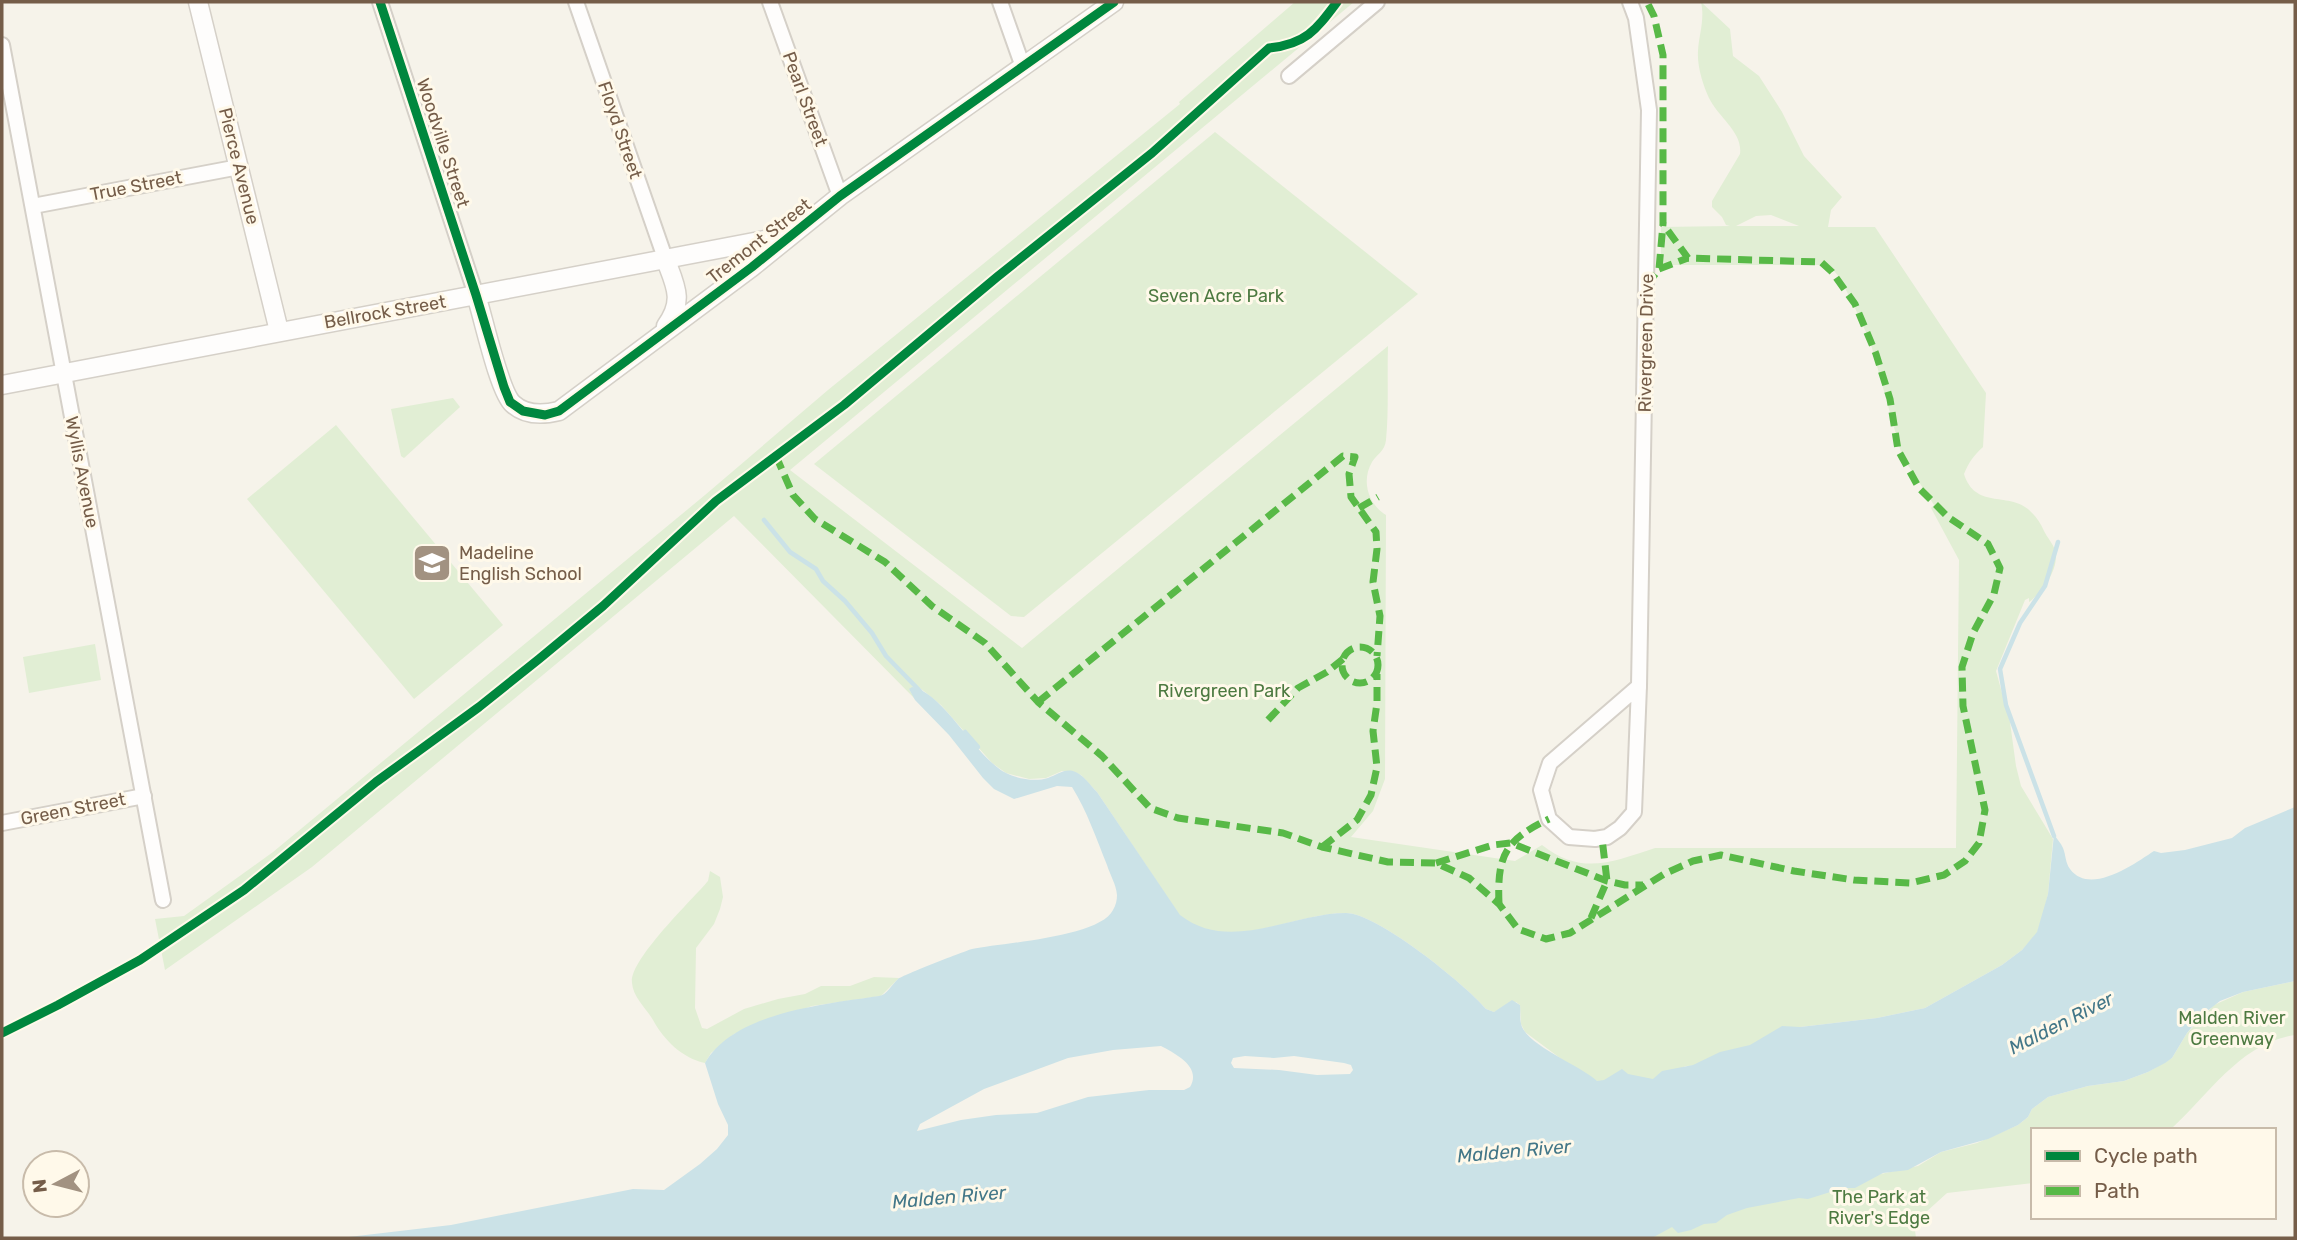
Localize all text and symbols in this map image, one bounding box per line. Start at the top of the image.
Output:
street label: Pearl Street [778,49,832,149]
street label: Woodville Street [412,75,474,211]
street label: Floyd Street [593,78,647,182]
street label: Pierce Avenue [214,105,264,227]
street label: True Street [88,166,184,206]
street label: Tremont Street [702,193,816,289]
street label: Rivergreen Drive [1634,273,1658,413]
park label: Seven Acre Park [1148,285,1285,307]
street label: Bellrock Street [322,290,448,334]
street label: Wyllis Avenue [60,414,104,530]
school or university icon: Madeline English School [411,542,453,584]
place label: Madeline English School [459,542,582,585]
park label: Rivergreen Park [1158,680,1291,702]
street label: Green Street [19,788,127,830]
water label: Malden River [2005,987,2118,1059]
park label: Malden River Greenway [2178,1007,2286,1050]
legend [2031,1128,2276,1219]
water label: Malden River [1456,1135,1573,1167]
text: Cycle path [2094,1143,2198,1168]
north arrow [21,1149,91,1219]
text: N [27,1178,52,1194]
text: Path [2094,1178,2140,1203]
water label: Malden River [891,1181,1008,1213]
park label: The Park at River's Edge [1828,1186,1930,1229]

